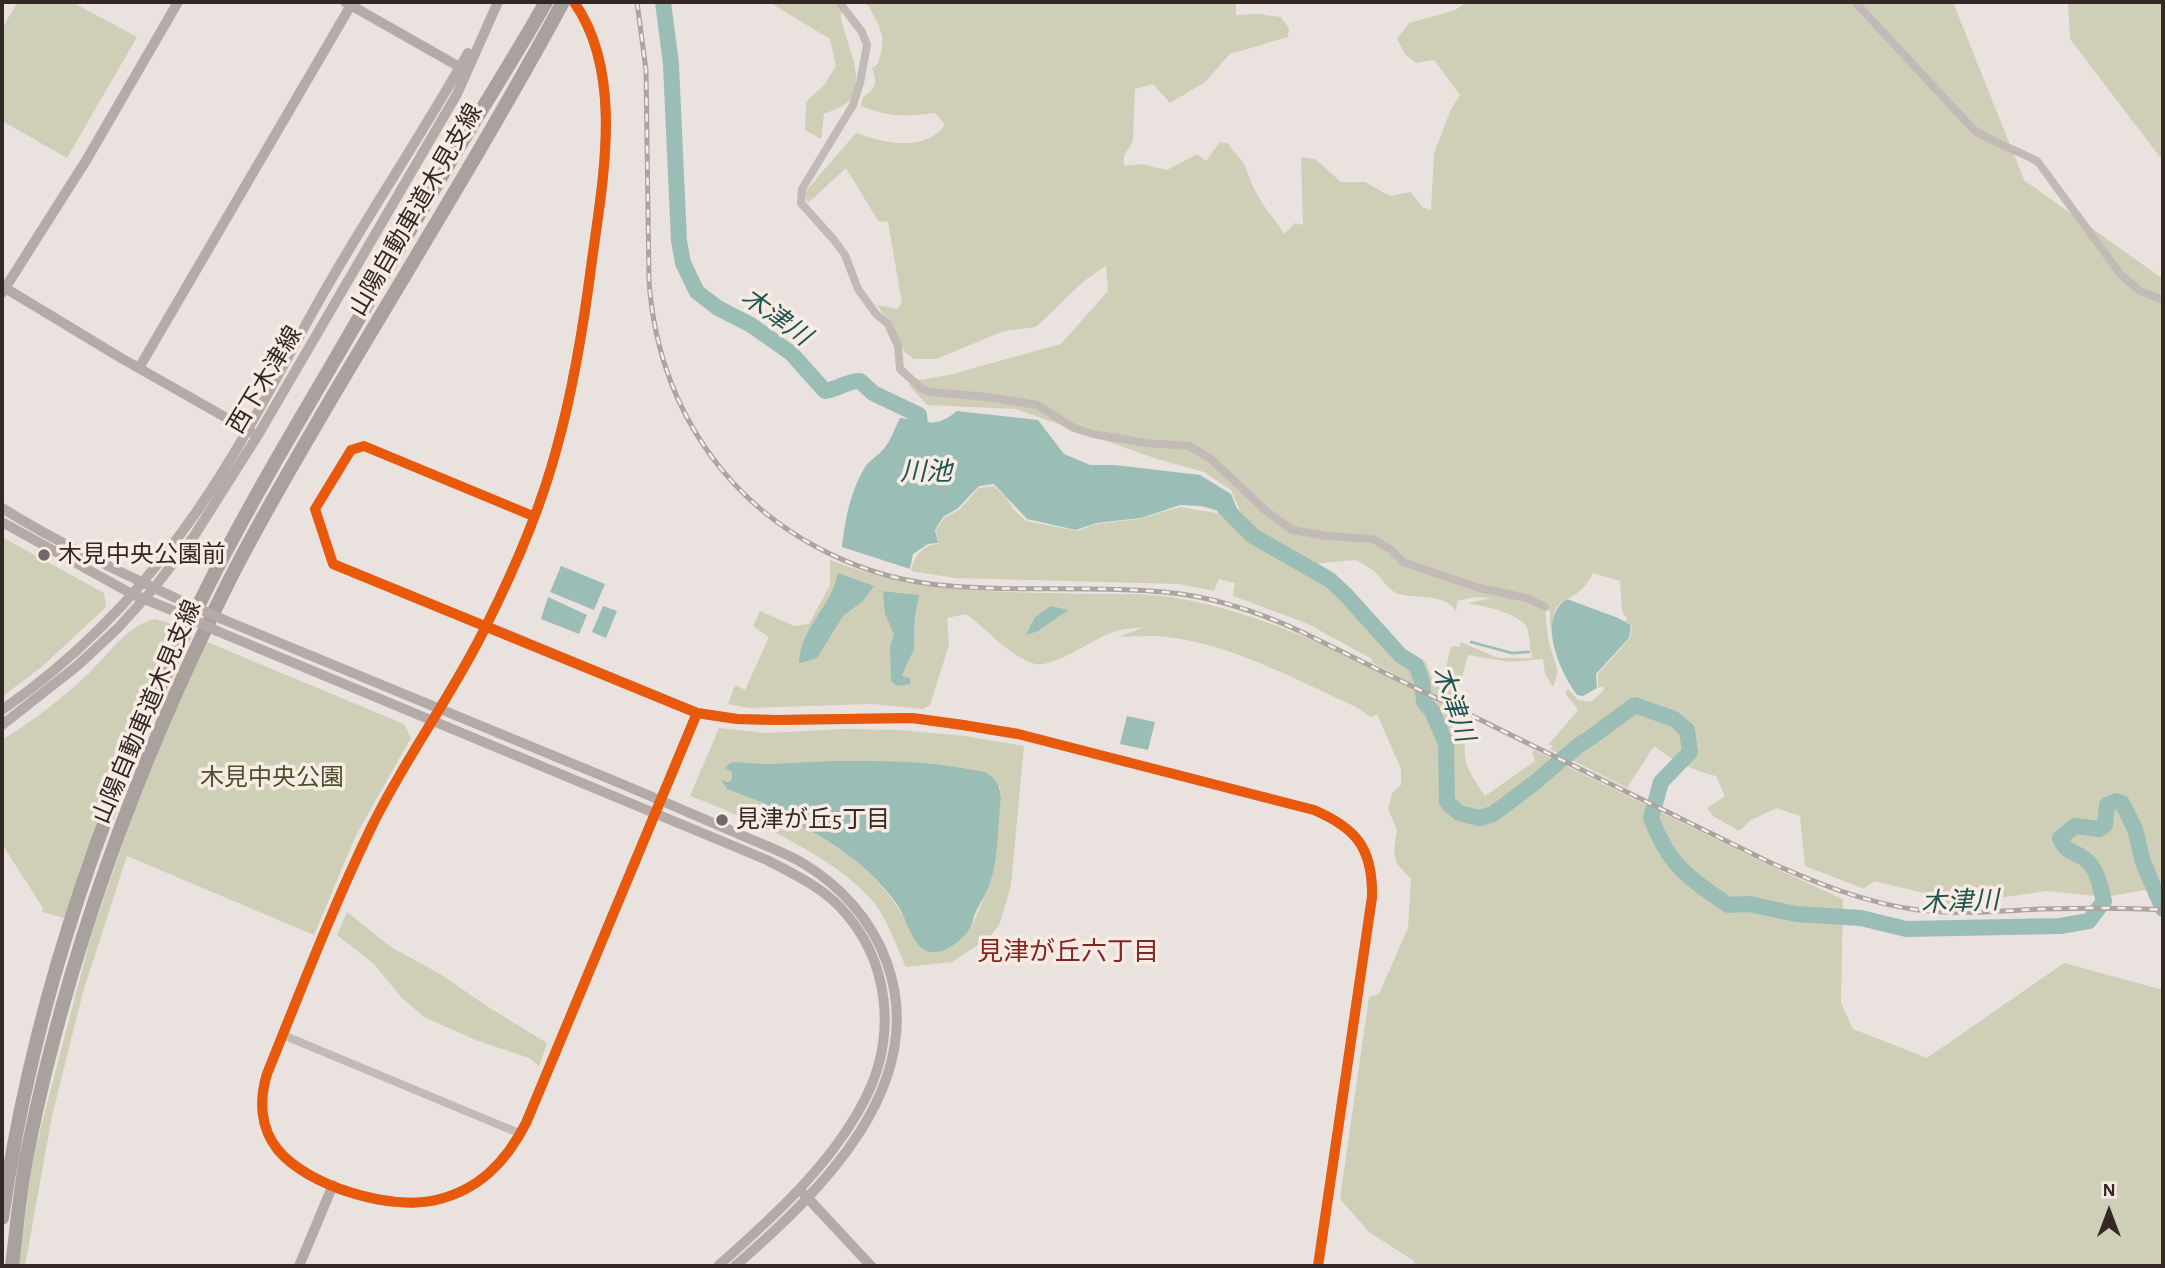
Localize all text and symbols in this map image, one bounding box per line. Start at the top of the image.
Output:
street label: 山陽自動車道木見支線 [344,99,488,321]
water label: 木津川 [735,281,817,353]
street label: 西下木津線 [222,321,308,439]
water label: 川池 [900,456,952,488]
place label: 木見中央公園前 [58,541,226,569]
marker: 木見中央公園前 [36,547,52,563]
street label: 山陽自動車道木見支線 [87,596,207,828]
water label: 木津川 [1426,662,1480,746]
park label: 木見中央公園 [200,764,344,792]
place label: 見津が丘5丁目 [736,806,890,834]
marker: 見津が丘5丁目 [714,812,730,828]
water label: 木津川 [1920,885,2000,919]
district label: 見津が丘六丁目 [977,936,1159,968]
north arrow [2074,1177,2144,1247]
text: N [2102,1181,2116,1200]

